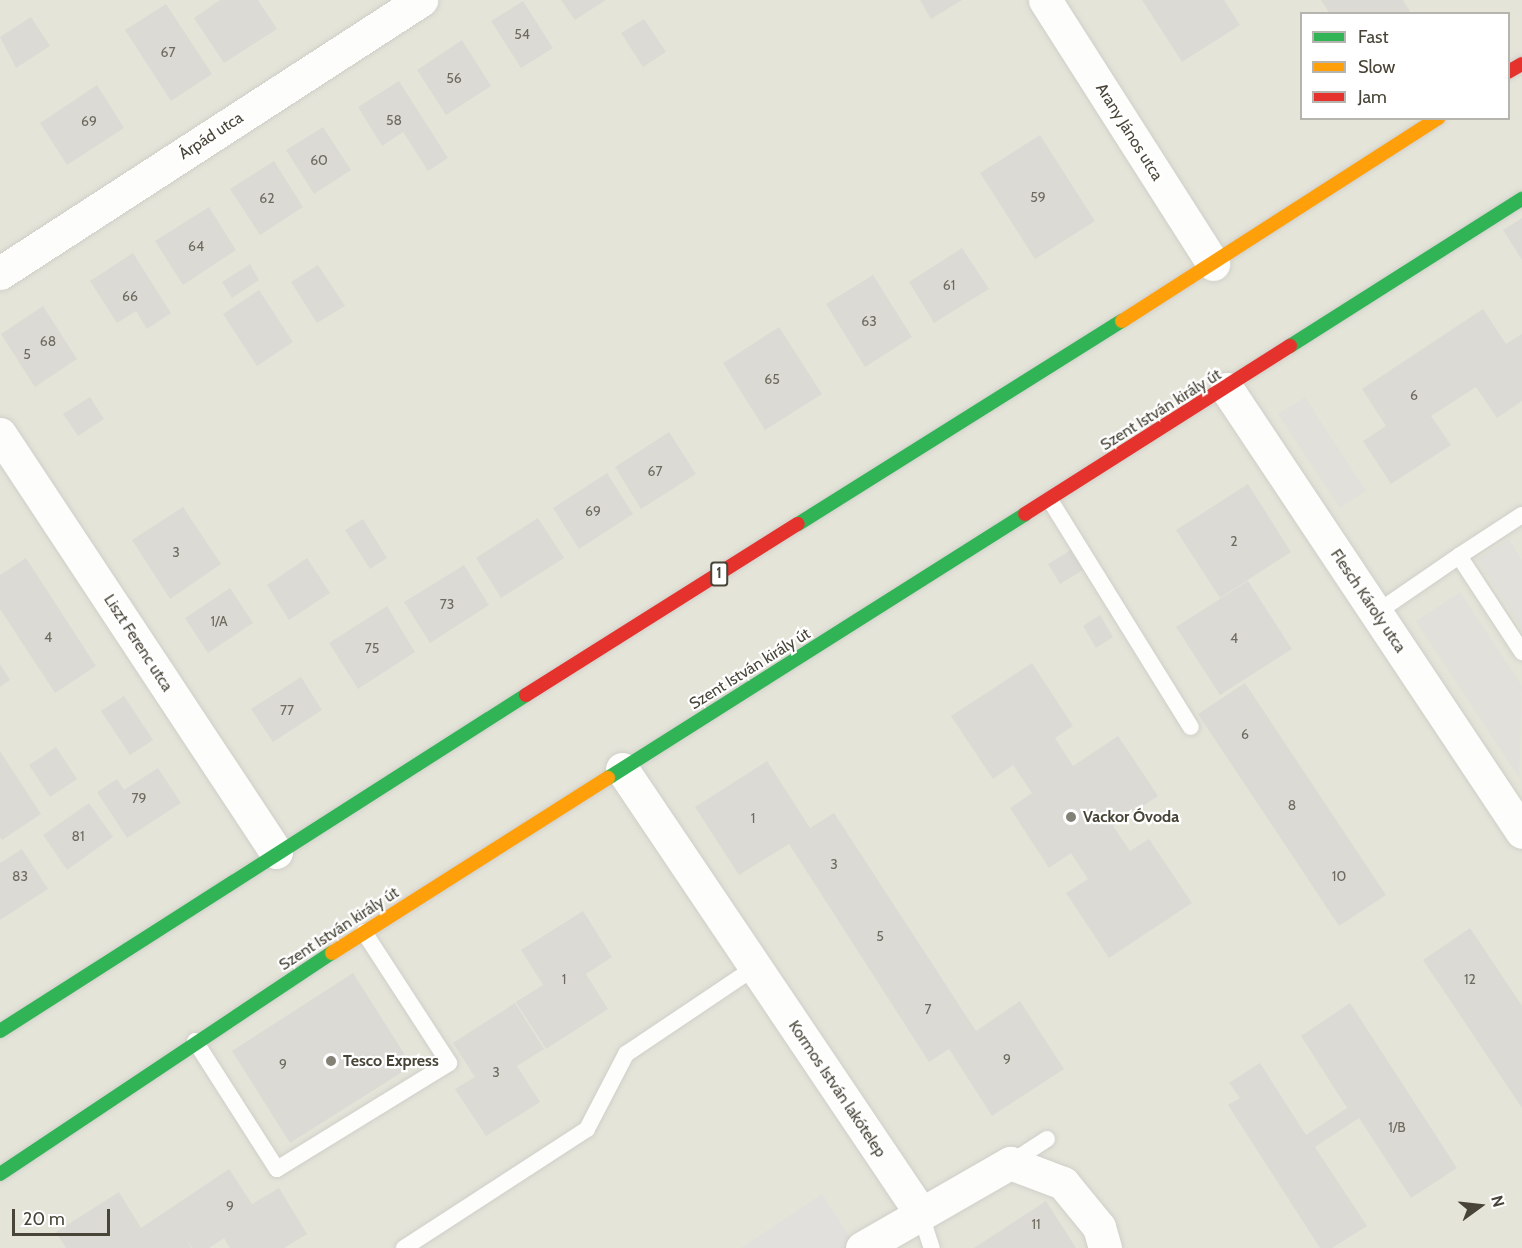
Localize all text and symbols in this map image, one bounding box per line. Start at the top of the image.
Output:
legend [1300,12,1510,120]
house number: 54 [514,26,530,42]
text: Fast [1358,26,1389,48]
house number: 67 [161,44,175,60]
text: Slow [1358,56,1395,78]
house number: 56 [446,70,462,86]
street label: Arany János utca [1091,80,1167,184]
text: Jam [1358,86,1387,108]
street label: Árpád utca [175,108,247,164]
house number: 58 [386,112,402,128]
house number: 69 [81,113,97,129]
house number: 60 [310,152,328,168]
house number: 59 [1030,189,1046,205]
house number: 62 [259,190,275,206]
house number: 64 [188,238,204,254]
house number: 61 [943,277,955,293]
house number: 66 [122,288,138,304]
house number: 63 [861,313,877,329]
house number: 68 [40,333,56,349]
house number: 5 [23,346,31,362]
street label: Szent István király út [1097,365,1225,455]
house number: 65 [764,371,780,387]
house number: 6 [1410,387,1418,403]
house number: 67 [648,463,662,479]
house number: 69 [585,503,601,519]
house number: 2 [1230,533,1238,549]
house number: 3 [172,544,180,560]
street label: Flesch Károly utca [1326,546,1410,656]
road number: 1 [710,562,728,586]
street label: Liszt Ferenc utca [99,591,177,695]
house number: 73 [440,596,454,612]
house number: 1/A [210,613,228,629]
street label: Szent István király út [686,624,814,714]
house number: 4 [44,629,52,645]
house number: 4 [1230,630,1238,646]
house number: 75 [365,640,379,656]
house number: 77 [280,702,294,718]
house number: 6 [1241,726,1249,742]
house number: 79 [132,790,146,806]
house number: 8 [1288,797,1296,813]
place label: Vackor Óvoda [1083,807,1179,827]
house number: 1 [751,810,755,826]
marker: Vackor Óvoda [1064,810,1078,824]
house number: 81 [71,828,85,844]
house number: 3 [830,856,838,872]
house number: 83 [12,868,28,884]
house number: 10 [1332,868,1346,884]
street label: Szent István király út [276,883,402,975]
house number: 5 [876,928,884,944]
house number: 1 [562,971,566,987]
house number: 12 [1464,971,1476,987]
house number: 7 [924,1001,932,1017]
street label: Kormos István lakótelep [784,1017,890,1161]
place label: Tesco Express [343,1051,439,1071]
house number: 9 [1003,1051,1011,1067]
marker: Tesco Express [324,1054,338,1068]
house number: 9 [279,1056,287,1072]
house number: 3 [492,1064,500,1080]
house number: 1/B [1388,1119,1406,1135]
north arrow [1450,1176,1510,1236]
text: N [1487,1193,1509,1209]
scale bar [15,1197,112,1235]
house number: 9 [226,1198,234,1214]
text: 20 m [23,1208,65,1230]
house number: 11 [1031,1216,1041,1232]

